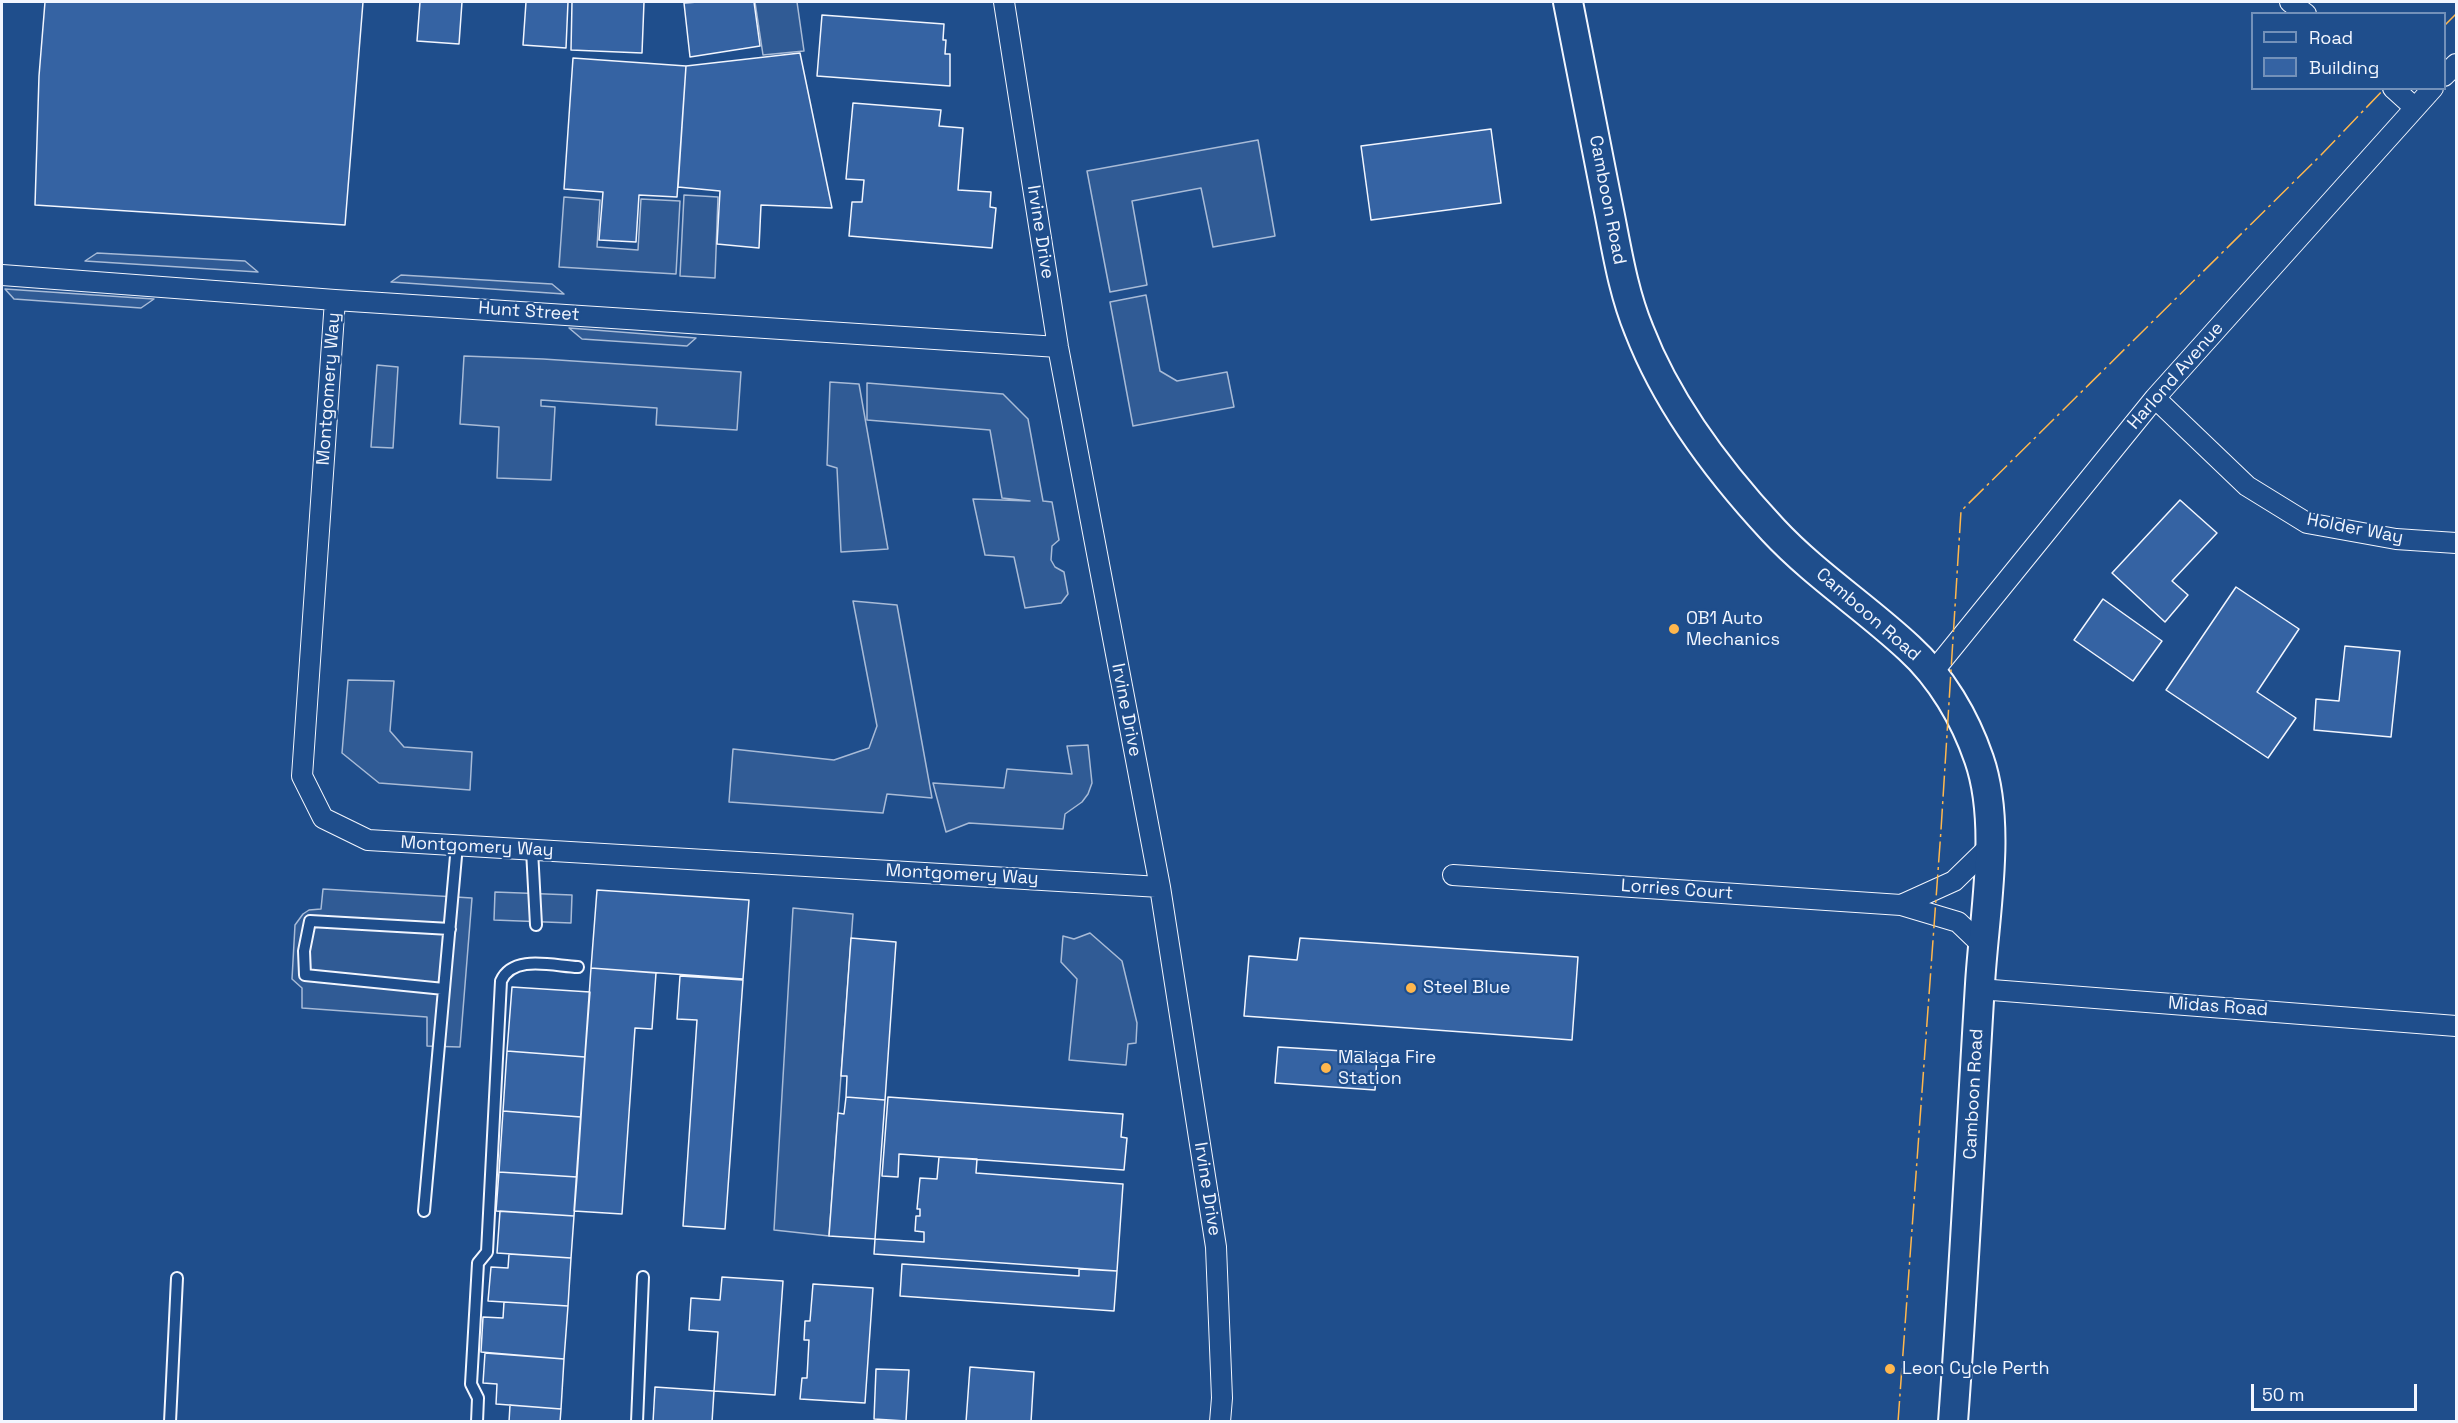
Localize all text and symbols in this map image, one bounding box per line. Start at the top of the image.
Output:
legend [2251,12,2446,90]
text: Road [2309,26,2353,49]
text: Building [2309,56,2379,79]
street label: Camboon Road [1584,134,1630,266]
street label: Irvine Drive [1022,184,1058,280]
street label: Hunt Street [478,298,580,326]
street label: Montgomery Way [313,312,345,466]
street label: Harlond Avenue [2123,318,2229,434]
street label: Holder Way [2305,509,2405,549]
street label: Camboon Road [1811,564,1925,666]
place label: OB1 Auto Mechanics [1686,608,1780,650]
marker: OB1 Auto Mechanics [1667,622,1681,636]
street label: Irvine Drive [1106,661,1146,759]
street label: Montgomery Way [400,832,554,862]
street label: Montgomery Way [885,860,1039,890]
street label: Lorries Court [1620,875,1734,905]
place label: Steel Blue [1423,977,1510,999]
marker: Steel Blue [1404,981,1418,995]
street label: Midas Road [2167,993,2269,1021]
street label: Camboon Road [1960,1028,1988,1160]
place label: Malaga Fire Station [1338,1047,1436,1090]
marker: Malaga Fire Station [1319,1061,1333,1075]
street label: Irvine Drive [1189,1141,1225,1237]
place label: Leon Cycle Perth [1902,1358,2050,1380]
marker: Leon Cycle Perth [1883,1362,1897,1376]
scale bar [2254,1372,2420,1410]
text: 50 m [2262,1383,2304,1406]

